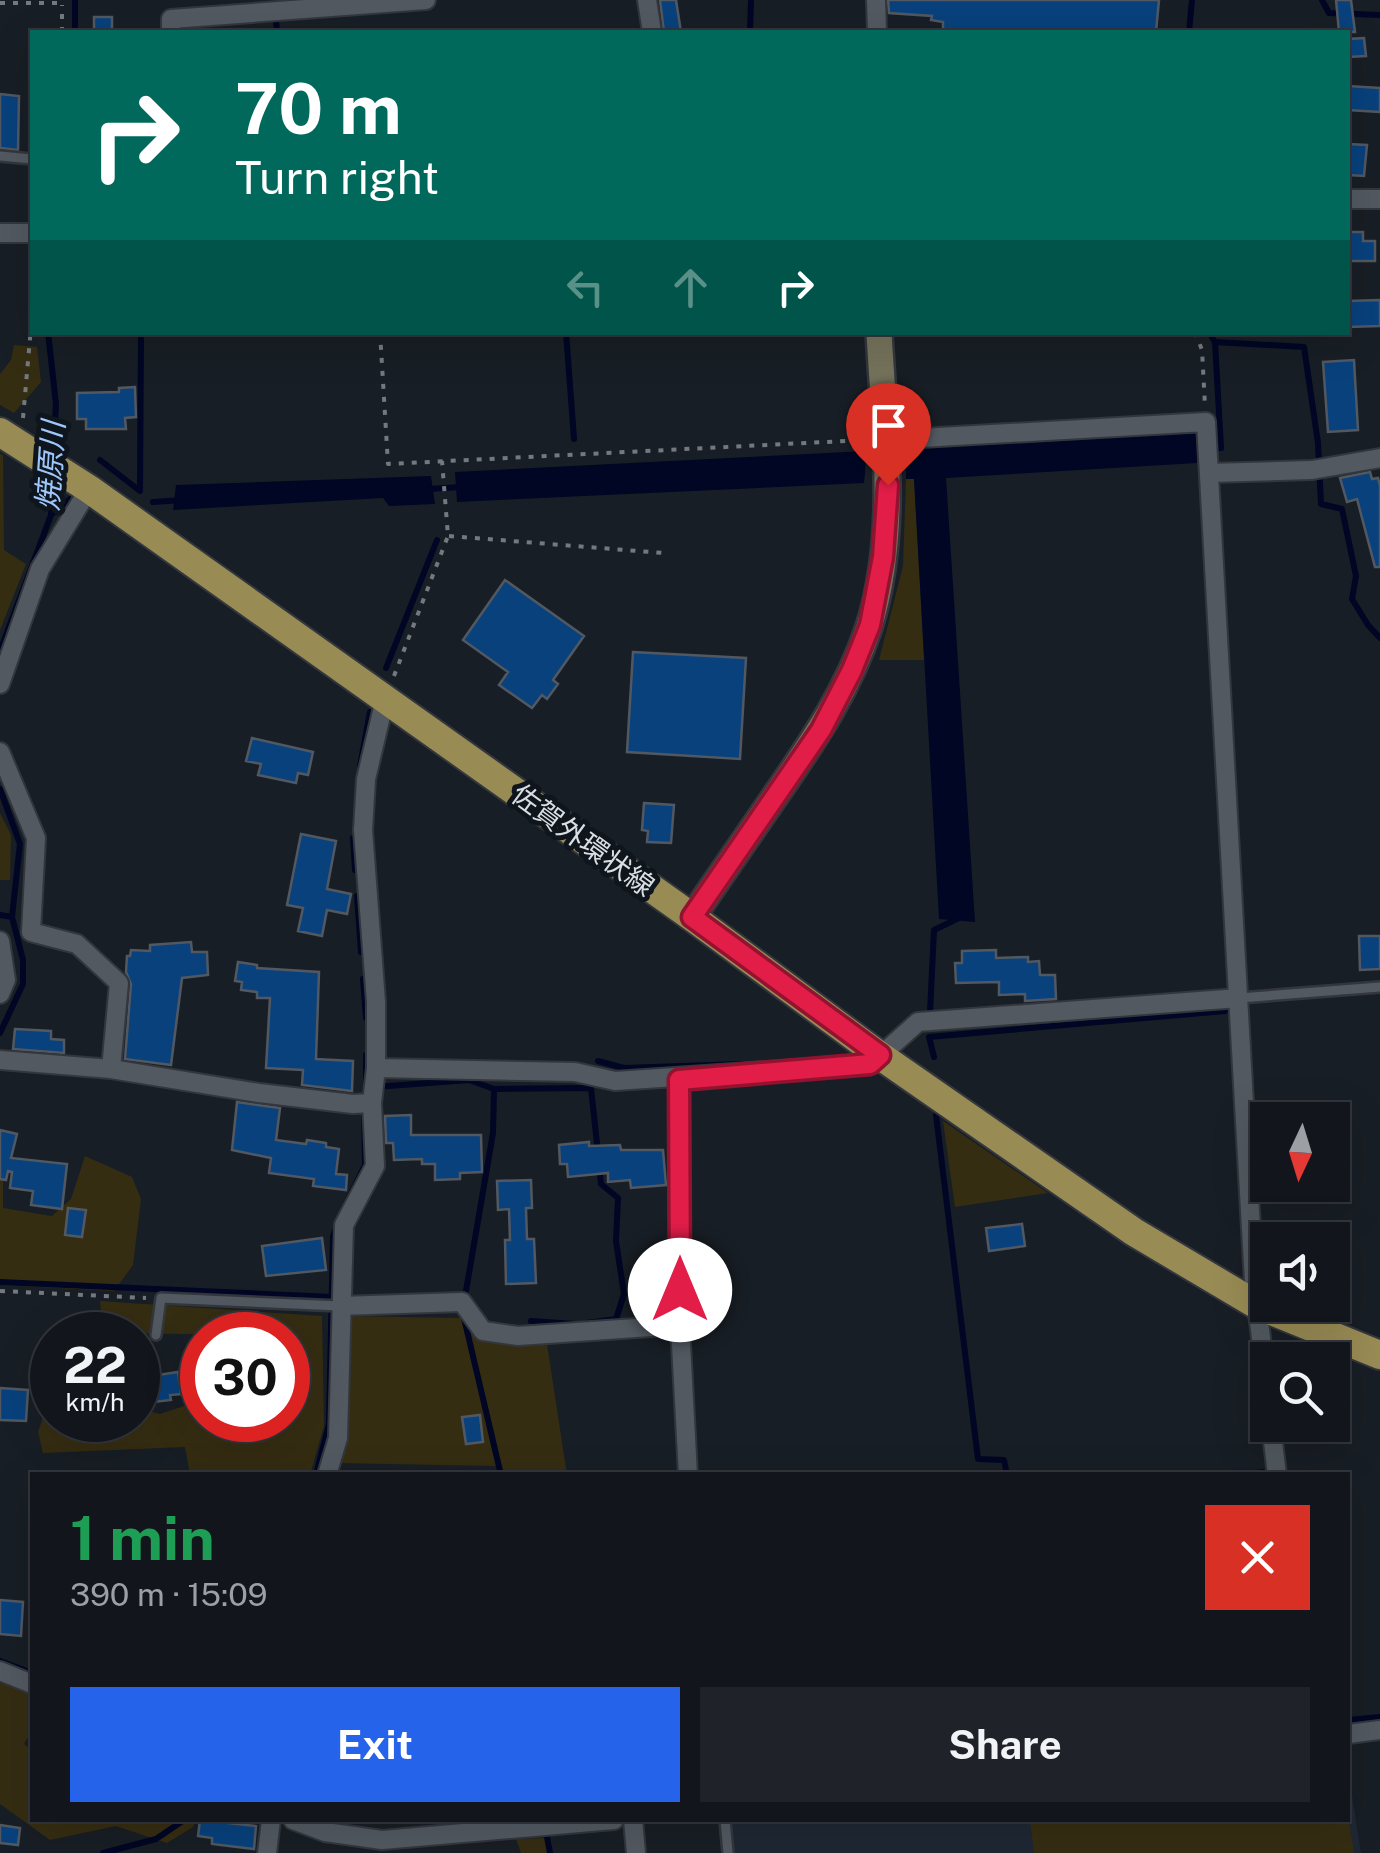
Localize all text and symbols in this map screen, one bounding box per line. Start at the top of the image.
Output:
text: 70 m [235,67,402,150]
icon: right [70,70,200,200]
text: Turn right [235,151,439,204]
icon: left [558,260,613,315]
icon: ahead [663,260,718,315]
icon: right [768,260,823,315]
pin [846,383,931,486]
icon: arrive [861,398,916,453]
water label: 焼原川 [29,417,71,512]
street label: 佐賀外環状線 [506,777,661,902]
north arrow [1250,1102,1350,1202]
map controls [1250,1102,1350,1442]
button: sound [1250,1222,1350,1322]
position arrow [628,1238,732,1342]
speed limit sign: 30 [180,1312,310,1442]
text: 22 [63,1335,127,1394]
button: search [1250,1342,1350,1442]
text: km/h [66,1387,124,1417]
text: 1 min [70,1503,215,1574]
button: close [1205,1505,1310,1610]
text: 390 m · 15:09 [70,1576,268,1613]
button: Exit [70,1687,680,1802]
button: Share [700,1687,1310,1802]

